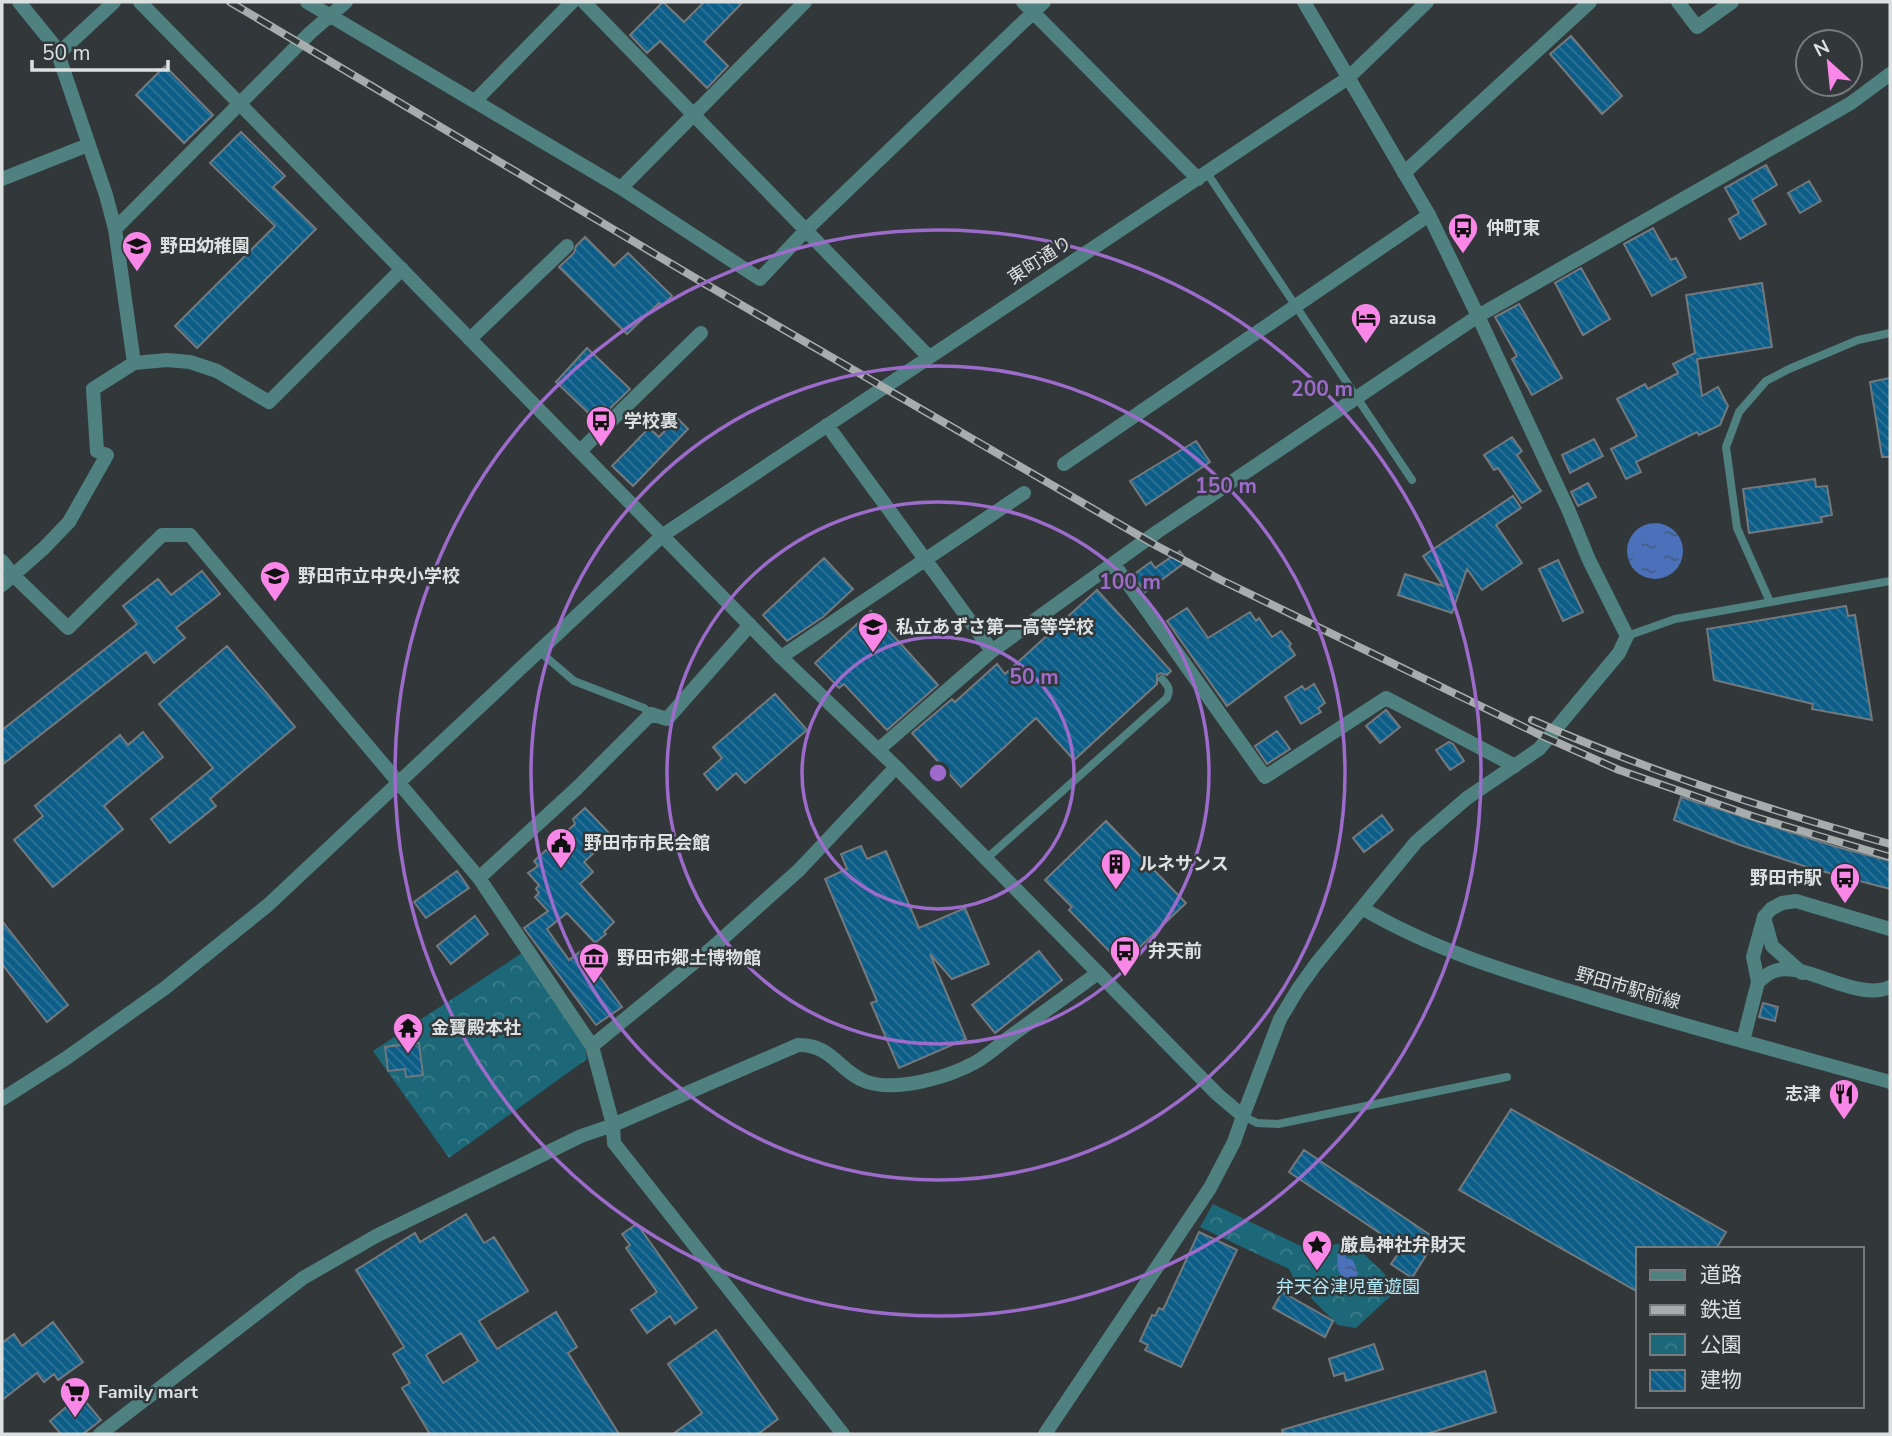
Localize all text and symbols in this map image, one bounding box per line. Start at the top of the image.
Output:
scale bar [32,28,168,72]
north arrow [1794,28,1864,98]
text: N [1809,34,1834,64]
text: 50 m [42,39,91,67]
bus stop icon: 仲町東 [1446,211,1480,255]
place label: 仲町東 [1486,216,1540,240]
school or university icon: 野田幼稚園 [120,229,154,273]
street label: 東町通り [1003,230,1077,290]
place label: 野田幼稚園 [160,234,250,258]
hotel icon: azusa [1349,301,1383,345]
place label: azusa [1389,306,1436,330]
text: 200 m [1291,375,1353,403]
bus stop icon: 学校裏 [584,404,618,448]
place label: 学校裏 [624,409,678,433]
text: 150 m [1195,472,1257,500]
school or university icon: 野田市立中央小学校 [258,559,292,603]
place label: 野田市立中央小学校 [298,564,460,588]
text: 100 m [1099,568,1161,596]
school or university icon: 私立あずさ第一高等学校 [856,610,890,654]
place label: 私立あずさ第一高等学校 [896,615,1094,639]
text: 50 m [1009,663,1059,691]
centre of rings [926,761,950,785]
public building icon: 野田市市民会館 [544,826,578,870]
place label: 野田市市民会館 [584,831,710,855]
building icon: ルネサンス [1099,847,1133,891]
place label: ルネサンス [1139,852,1229,876]
bus stop icon: 野田市駅 [1828,861,1862,905]
place label: 野田市駅 [1750,866,1822,890]
bus stop icon: 弁天前 [1108,934,1142,978]
place label: 弁天前 [1148,939,1202,963]
museum icon: 野田市郷土博物館 [577,941,611,985]
place label: 野田市郷土博物館 [617,946,761,970]
street label: 野田市駅前線 [1573,962,1683,1014]
temple icon: 金寶殿本社 [391,1011,425,1055]
place label: 金寶殿本社 [431,1016,521,1040]
restaurant icon: 志津 [1827,1077,1861,1121]
place label: 志津 [1785,1082,1821,1106]
place icon: 厳島神社弁財天 [1300,1228,1334,1272]
place label: 厳島神社弁財天 [1340,1233,1466,1257]
legend [1636,1247,1864,1408]
text: 道路 [1700,1261,1742,1289]
park label: 弁天谷津児童遊園 [1276,1275,1420,1299]
text: 鉄道 [1700,1296,1742,1324]
text: 公園 [1700,1331,1742,1359]
text: 建物 [1700,1366,1742,1394]
supermarket icon: Family mart [58,1375,92,1419]
place label: Family mart [98,1380,198,1404]

